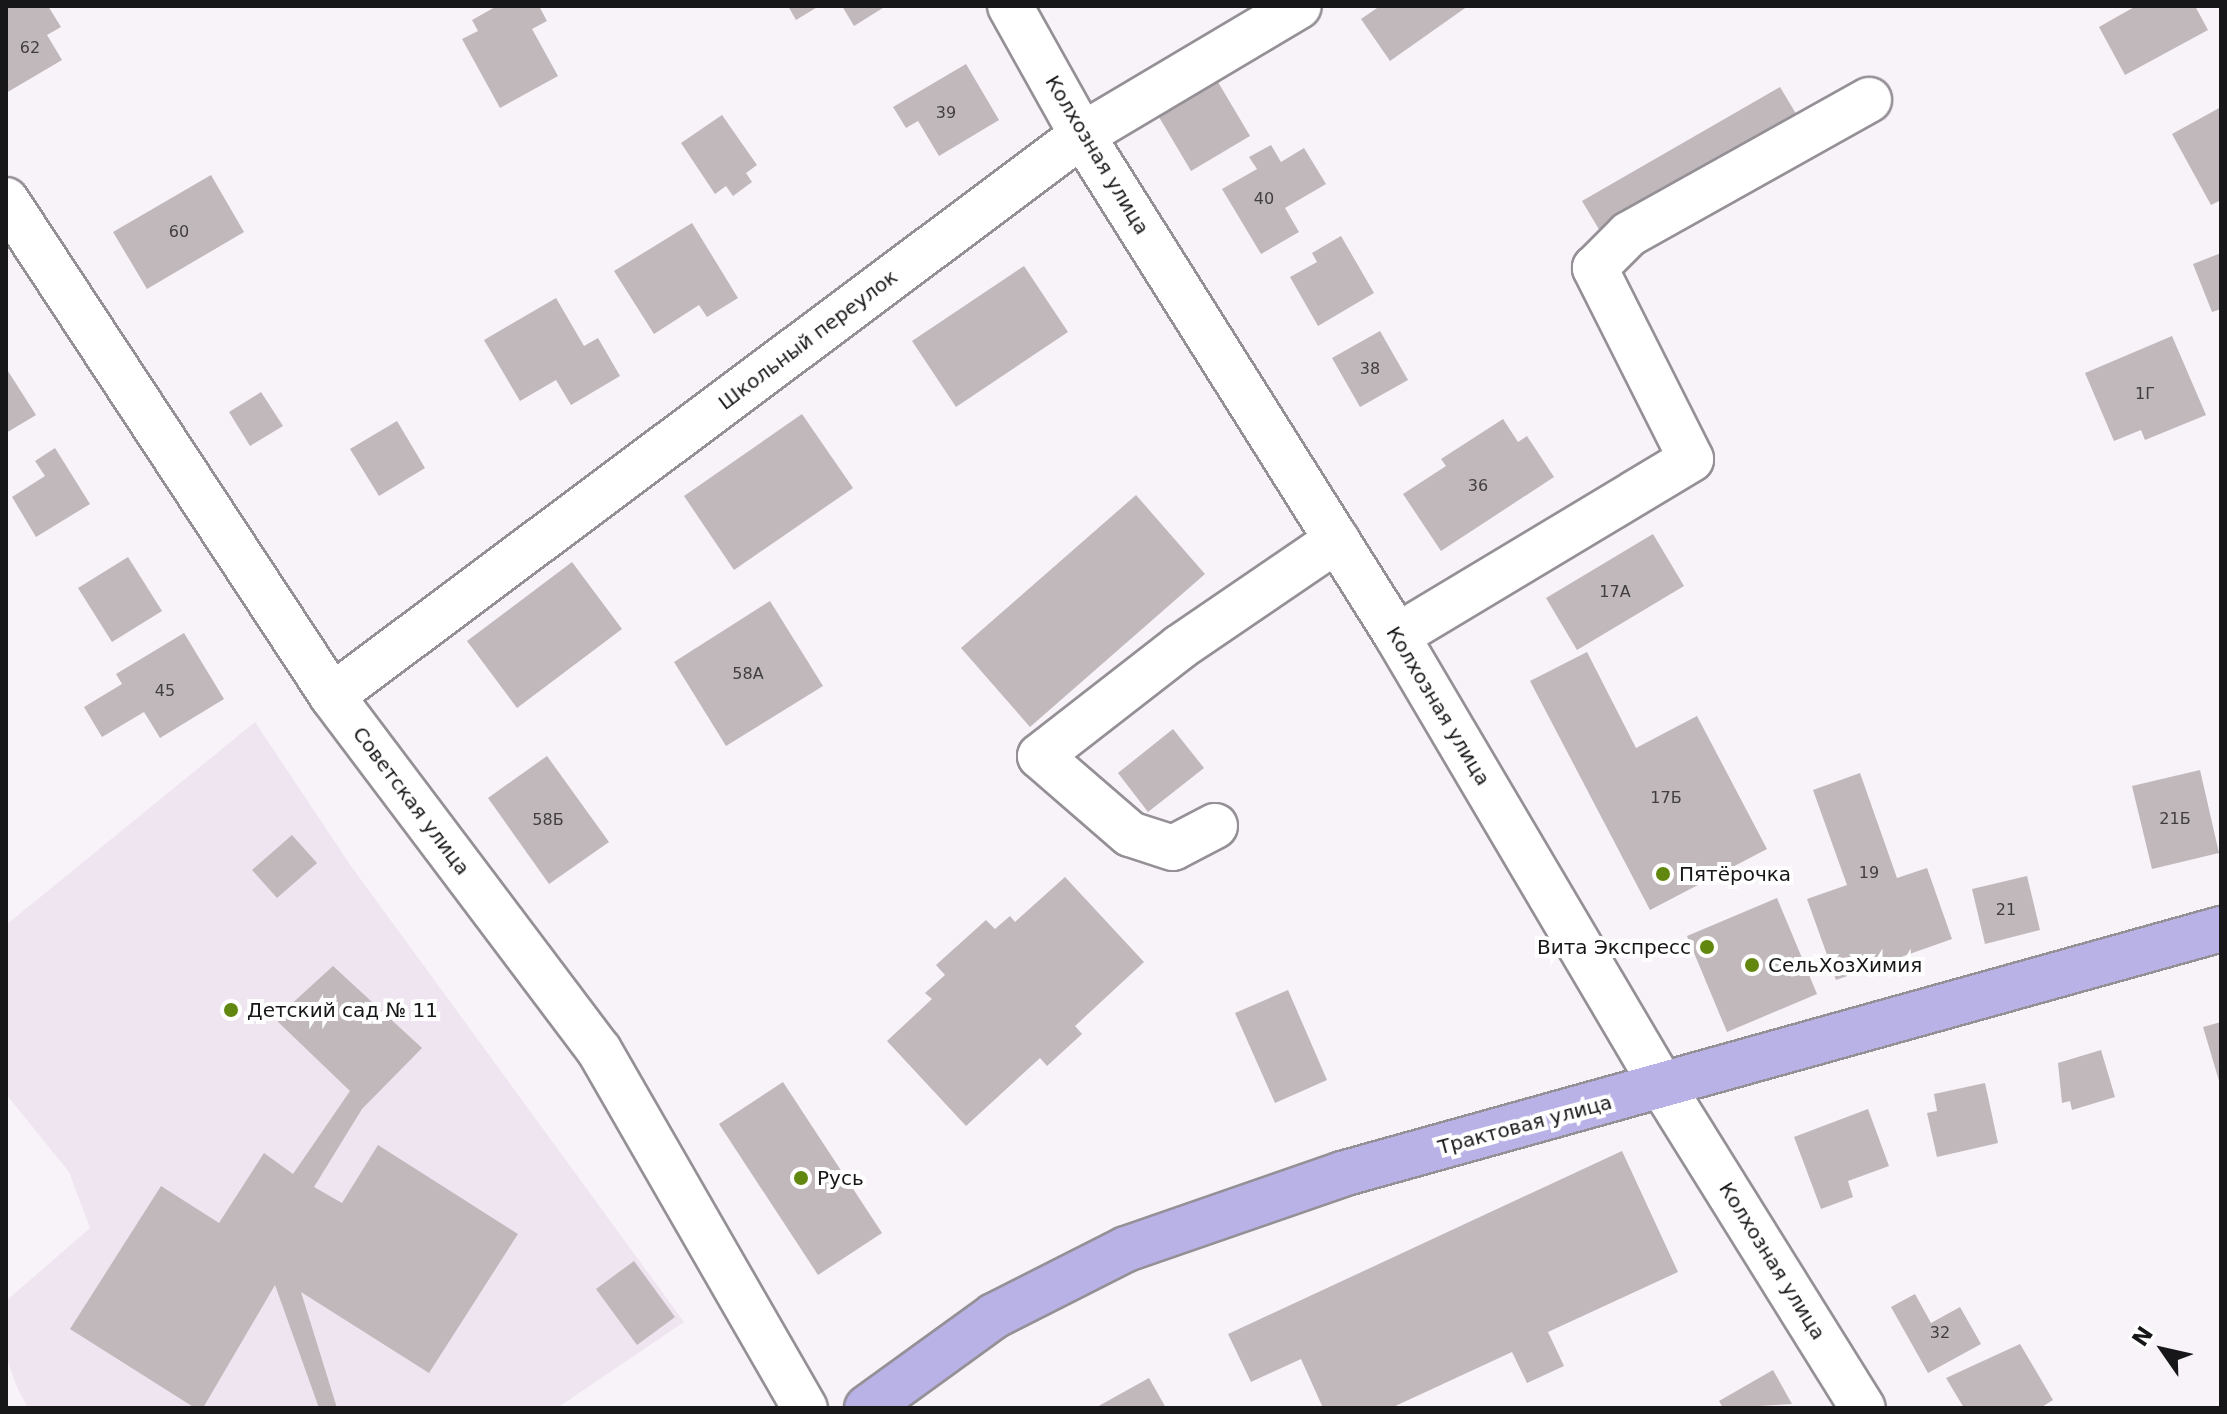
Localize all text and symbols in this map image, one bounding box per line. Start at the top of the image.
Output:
house number: 62 [20,38,40,58]
street label: Колхозная улица [1040,71,1154,239]
house number: 39 [936,103,956,123]
house number: 40 [1254,189,1274,209]
house number: 60 [169,222,189,242]
street label: Школьный переулок [714,265,902,415]
house number: 38 [1360,359,1380,379]
house number: 1Г [2135,384,2155,404]
house number: 36 [1468,476,1488,496]
house number: 17А [1599,582,1631,602]
street label: Колхозная улица [1381,622,1495,790]
house number: 58А [732,664,764,684]
house number: 45 [155,681,175,701]
street label: Советская улица [348,722,474,880]
house number: 17Б [1650,788,1682,808]
house number: 21Б [2159,809,2191,829]
house number: 58Б [532,810,564,830]
place label: Пятёрочка [1679,862,1791,886]
house number: 19 [1859,863,1879,883]
marker: Пятёрочка [1654,865,1672,883]
house number: 21 [1996,900,2016,920]
place label: Вита Экспресс [1537,935,1691,959]
marker: Вита Экспресс [1698,938,1716,956]
place label: СельХозХимия [1768,953,1922,977]
marker: СельХозХимия [1743,956,1761,974]
place label: Детский сад № 11 [247,998,438,1022]
marker: Детский сад № 11 [222,1001,240,1019]
street label: Трактовая улица [1435,1090,1615,1160]
place label: Русь [817,1166,864,1190]
marker: Русь [792,1169,810,1187]
street label: Колхозная улица [1714,1178,1830,1344]
north arrow [2123,1310,2203,1390]
text: N [2127,1322,2158,1351]
house number: 32 [1930,1323,1950,1343]

